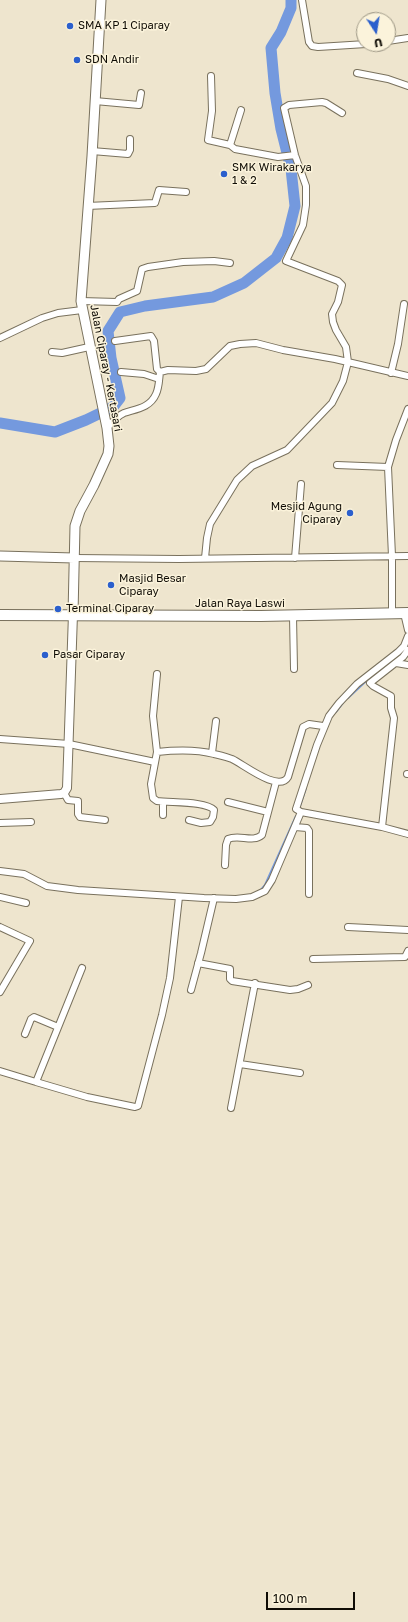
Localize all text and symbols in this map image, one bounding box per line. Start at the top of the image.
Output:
north arrow [356,12,396,52]
place label: SMA KP 1 Ciparay [78,19,170,33]
marker: SMA KP 1 Ciparay [65,21,75,31]
text: U [373,36,384,50]
place label: SDN Andir [85,53,139,67]
marker: SDN Andir [72,55,82,65]
place label: SMK Wirakarya 1 & 2 [232,161,312,187]
marker: SMK Wirakarya 1 & 2 [219,169,229,179]
street label: Jalan Ciparay - Kertasari [87,303,125,433]
place label: Mesjid Agung Ciparay [271,500,342,526]
marker: Mesjid Agung Ciparay [345,508,355,518]
place label: Masjid Besar Ciparay [119,572,186,598]
marker: Masjid Besar Ciparay [106,580,116,590]
street label: Jalan Raya Laswi [195,597,285,611]
place label: Terminal Ciparay [66,602,154,616]
marker: Terminal Ciparay [53,604,63,614]
place label: Pasar Ciparay [53,648,125,662]
marker: Pasar Ciparay [40,650,50,660]
scale bar [268,1584,357,1610]
text: 100 m [273,1591,307,1606]

